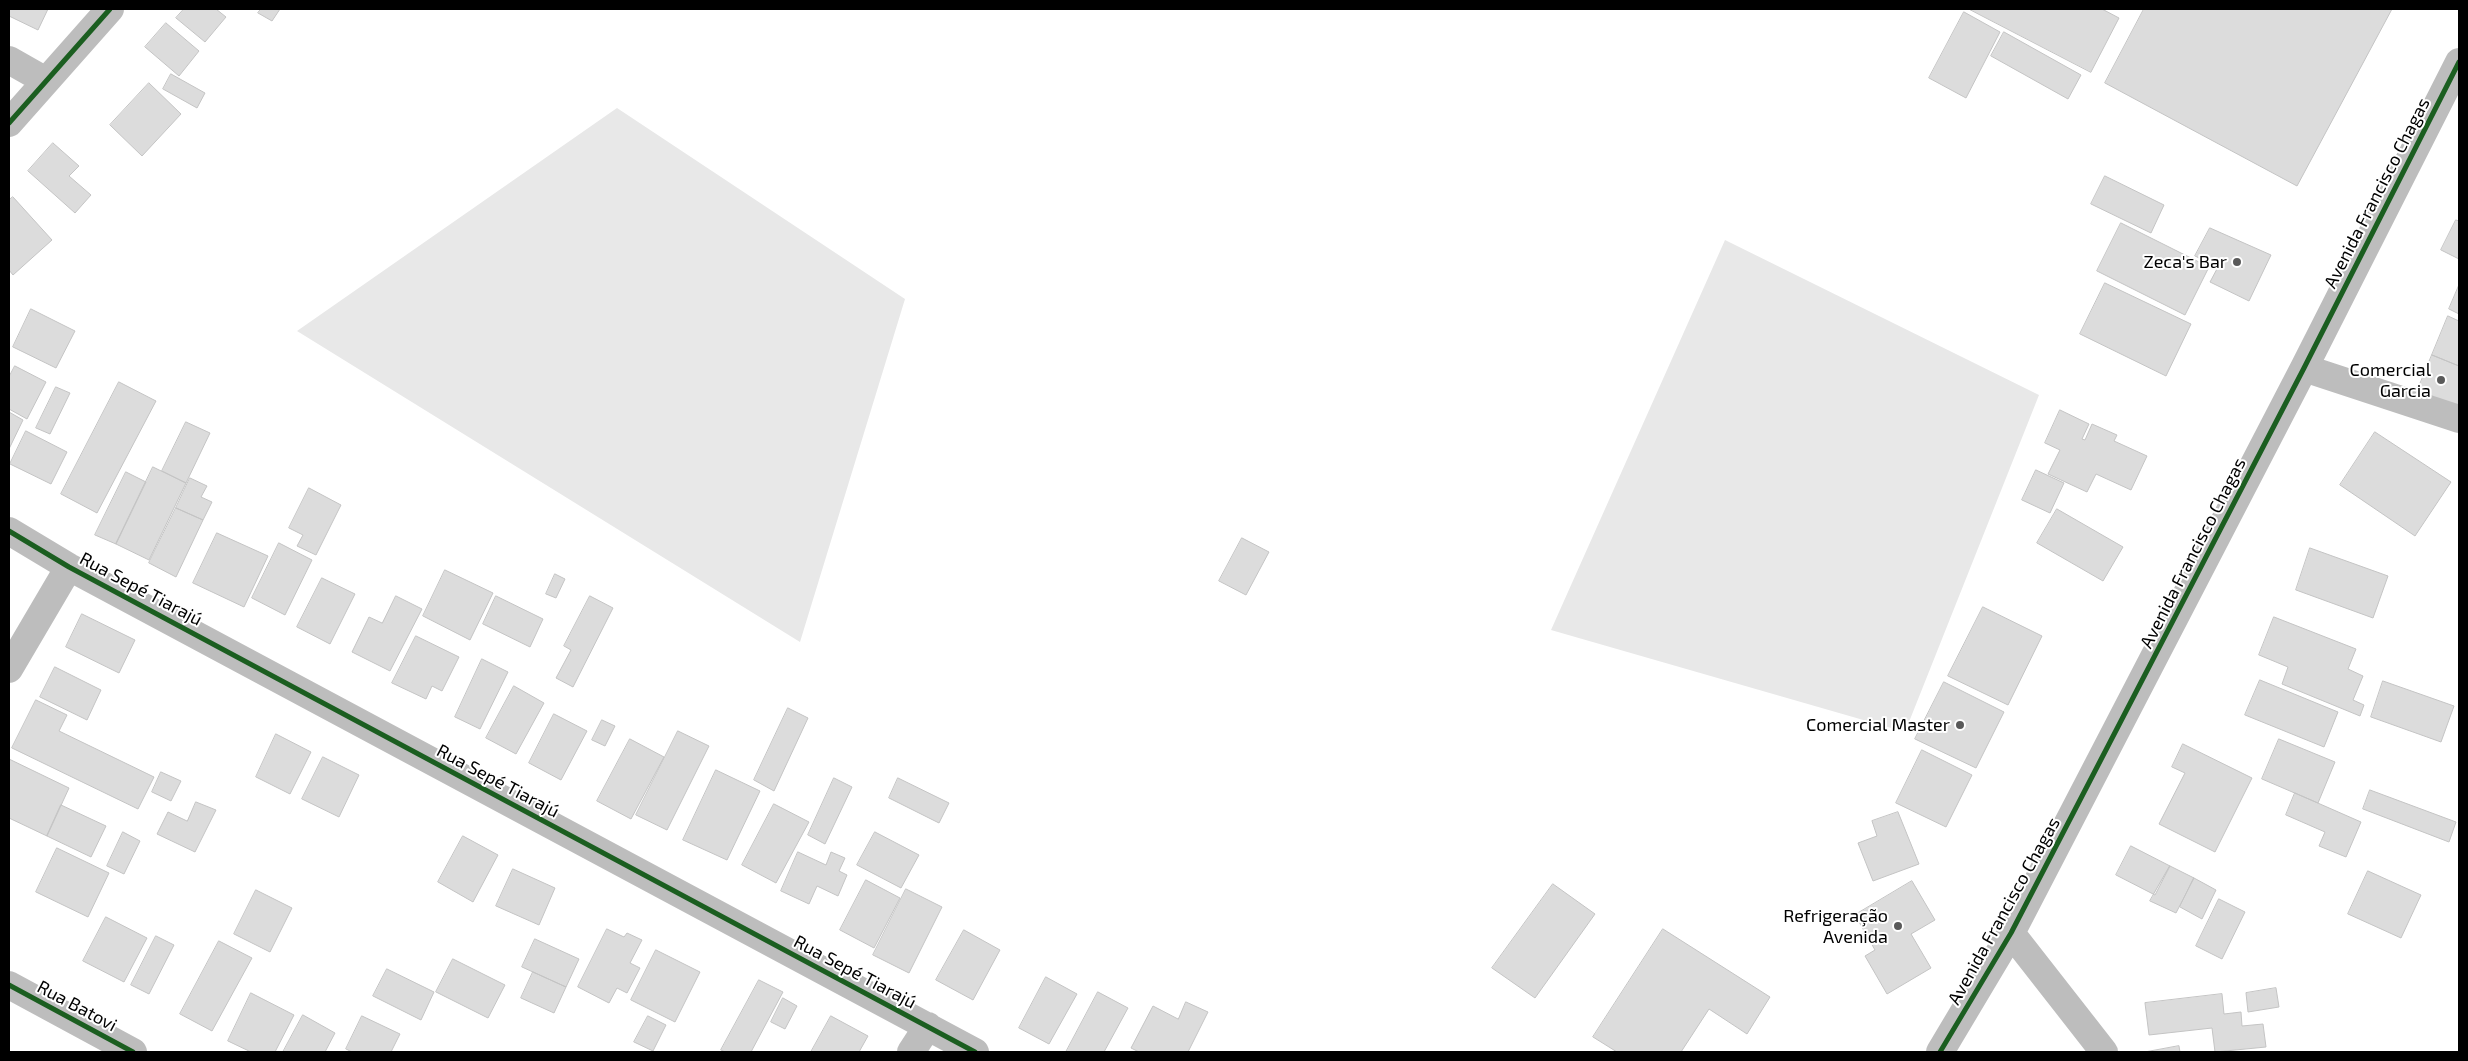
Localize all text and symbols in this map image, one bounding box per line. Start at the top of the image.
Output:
street label: Avenida Francisco Chagas [2320,94,2434,292]
place label: Zeca's Bar [2143,251,2227,273]
marker: Zeca's Bar [2231,256,2243,268]
place label: Comercial Garcia [2350,359,2431,402]
marker: Comercial Garcia [2435,374,2447,386]
street label: Avenida Francisco Chagas [2136,454,2250,652]
street label: Rua Sepé Tiarajú [76,548,206,630]
place label: Comercial Master [1806,714,1950,736]
marker: Comercial Master [1954,719,1966,731]
street label: Rua Sepé Tiarajú [433,740,563,822]
street label: Avenida Francisco Chagas [1943,814,2065,1008]
place label: Refrigeração Avenida [1783,905,1888,948]
marker: Refrigeração Avenida [1892,920,1904,932]
street label: Rua Sepé Tiarajú [790,931,920,1013]
street label: Rua Batovi [33,976,121,1036]

